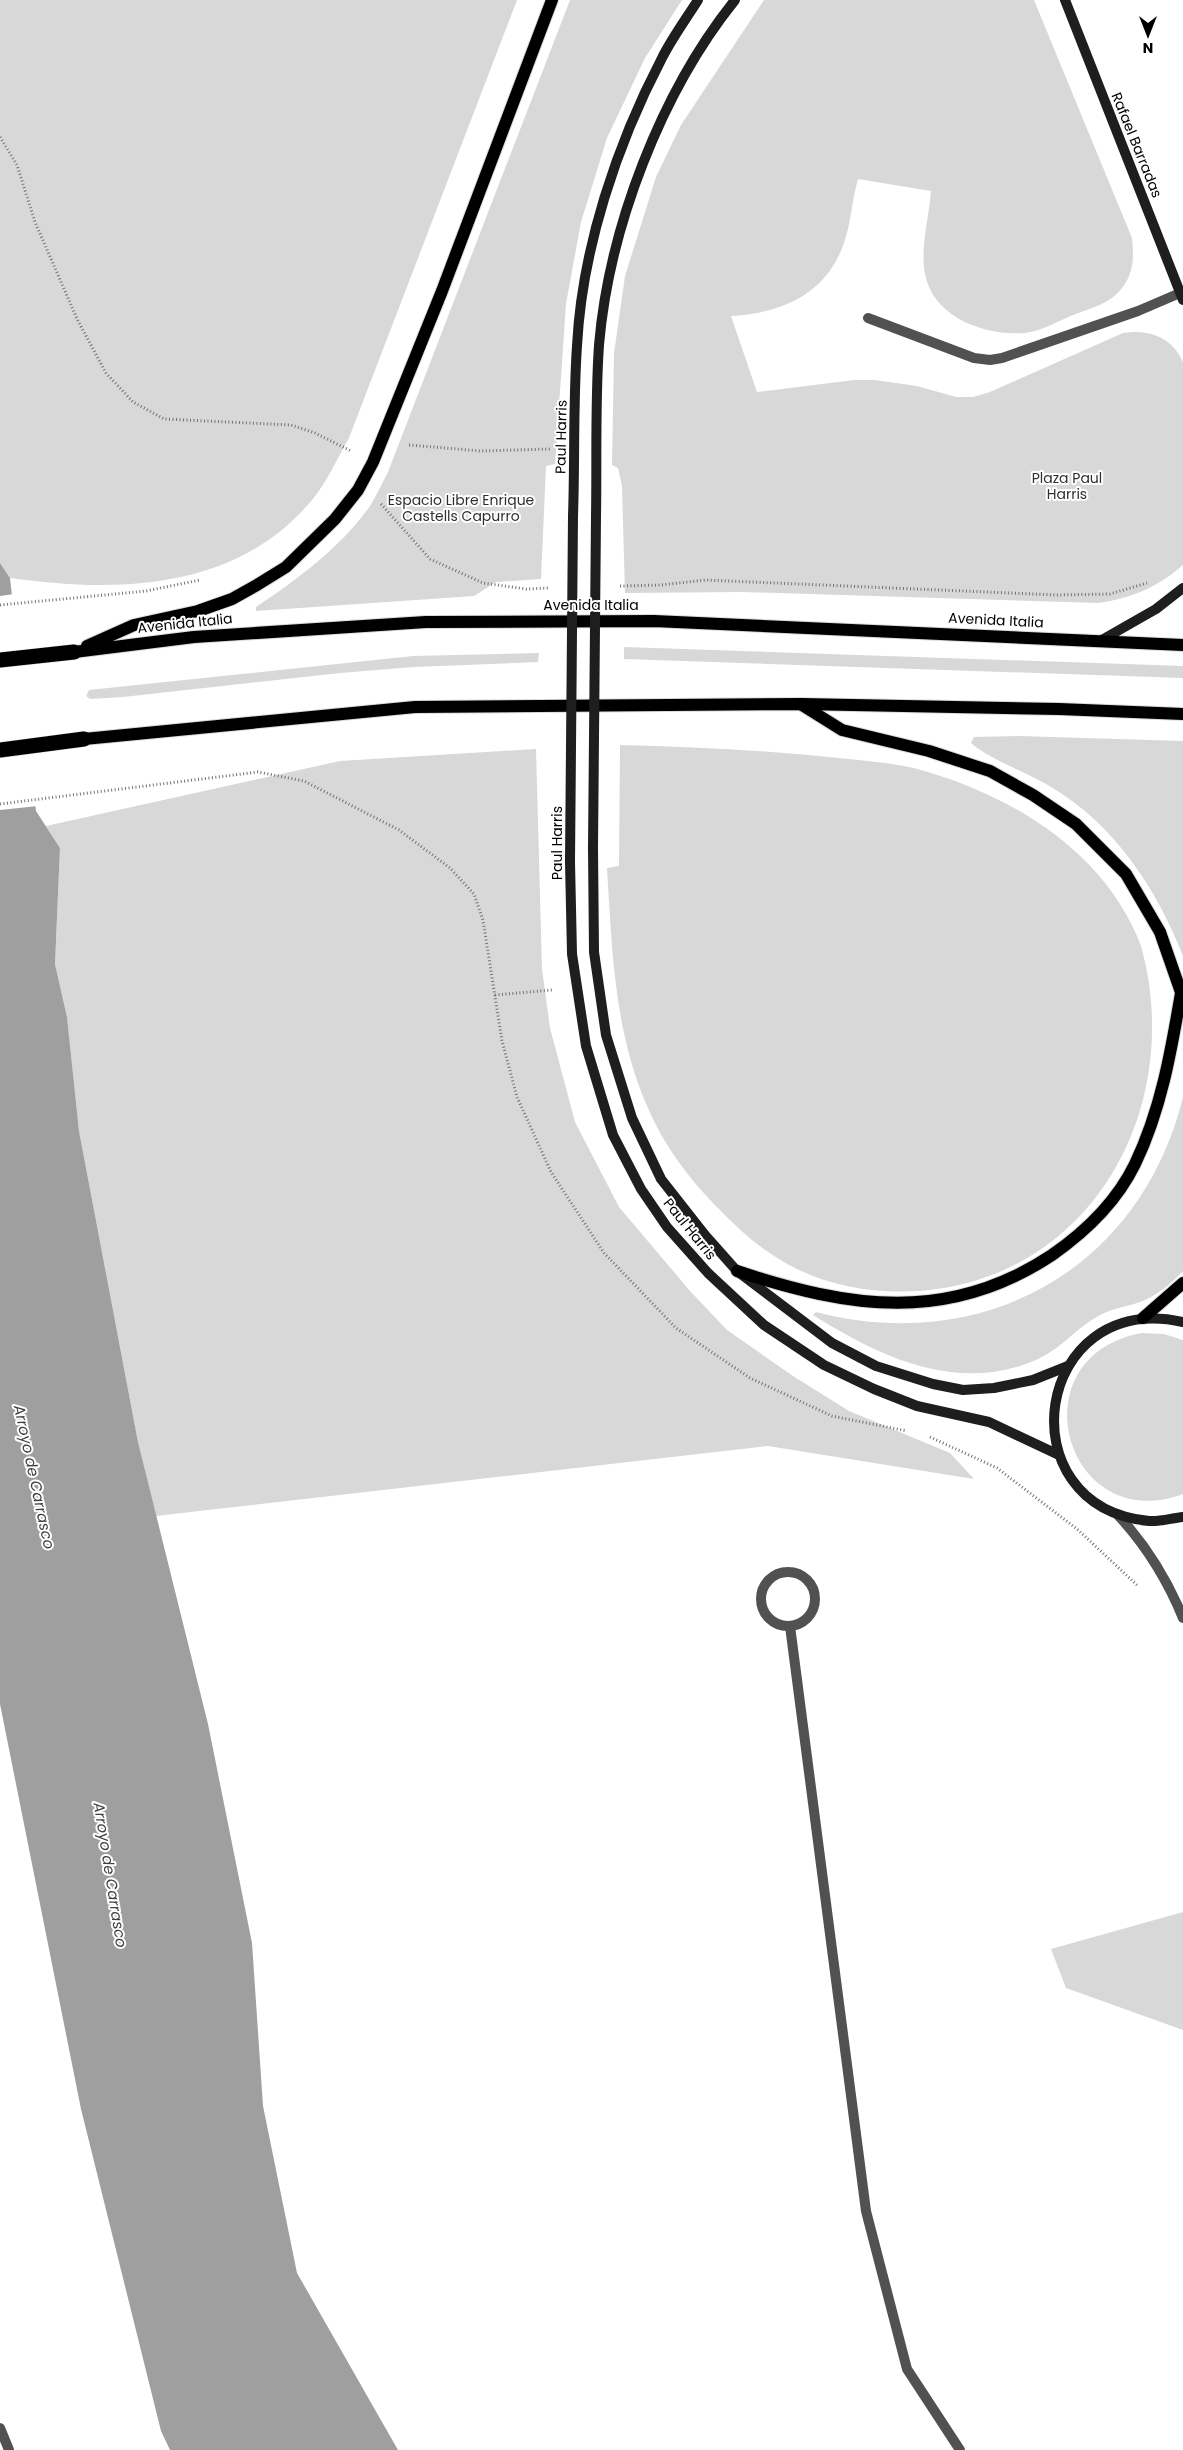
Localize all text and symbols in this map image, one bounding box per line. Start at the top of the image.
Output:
north arrow [1123,10,1173,60]
text: N [1143,38,1153,58]
street label: Rafael Barradas [1107,89,1167,201]
street label: Paul Harris [550,400,572,474]
park label: Plaza Paul Harris [1032,468,1102,504]
park label: Espacio Libre Enrique Castells Capurro [388,490,535,526]
street label: Avenida Italia [543,595,639,615]
street label: Avenida Italia [137,608,233,638]
street label: Avenida Italia [948,608,1044,632]
street label: Paul Harris [547,806,567,880]
street label: Paul Harris [659,1194,721,1264]
water label: Arroyo de Carrasco [9,1402,60,1551]
water label: Arroyo de Carrasco [88,1800,132,1949]

